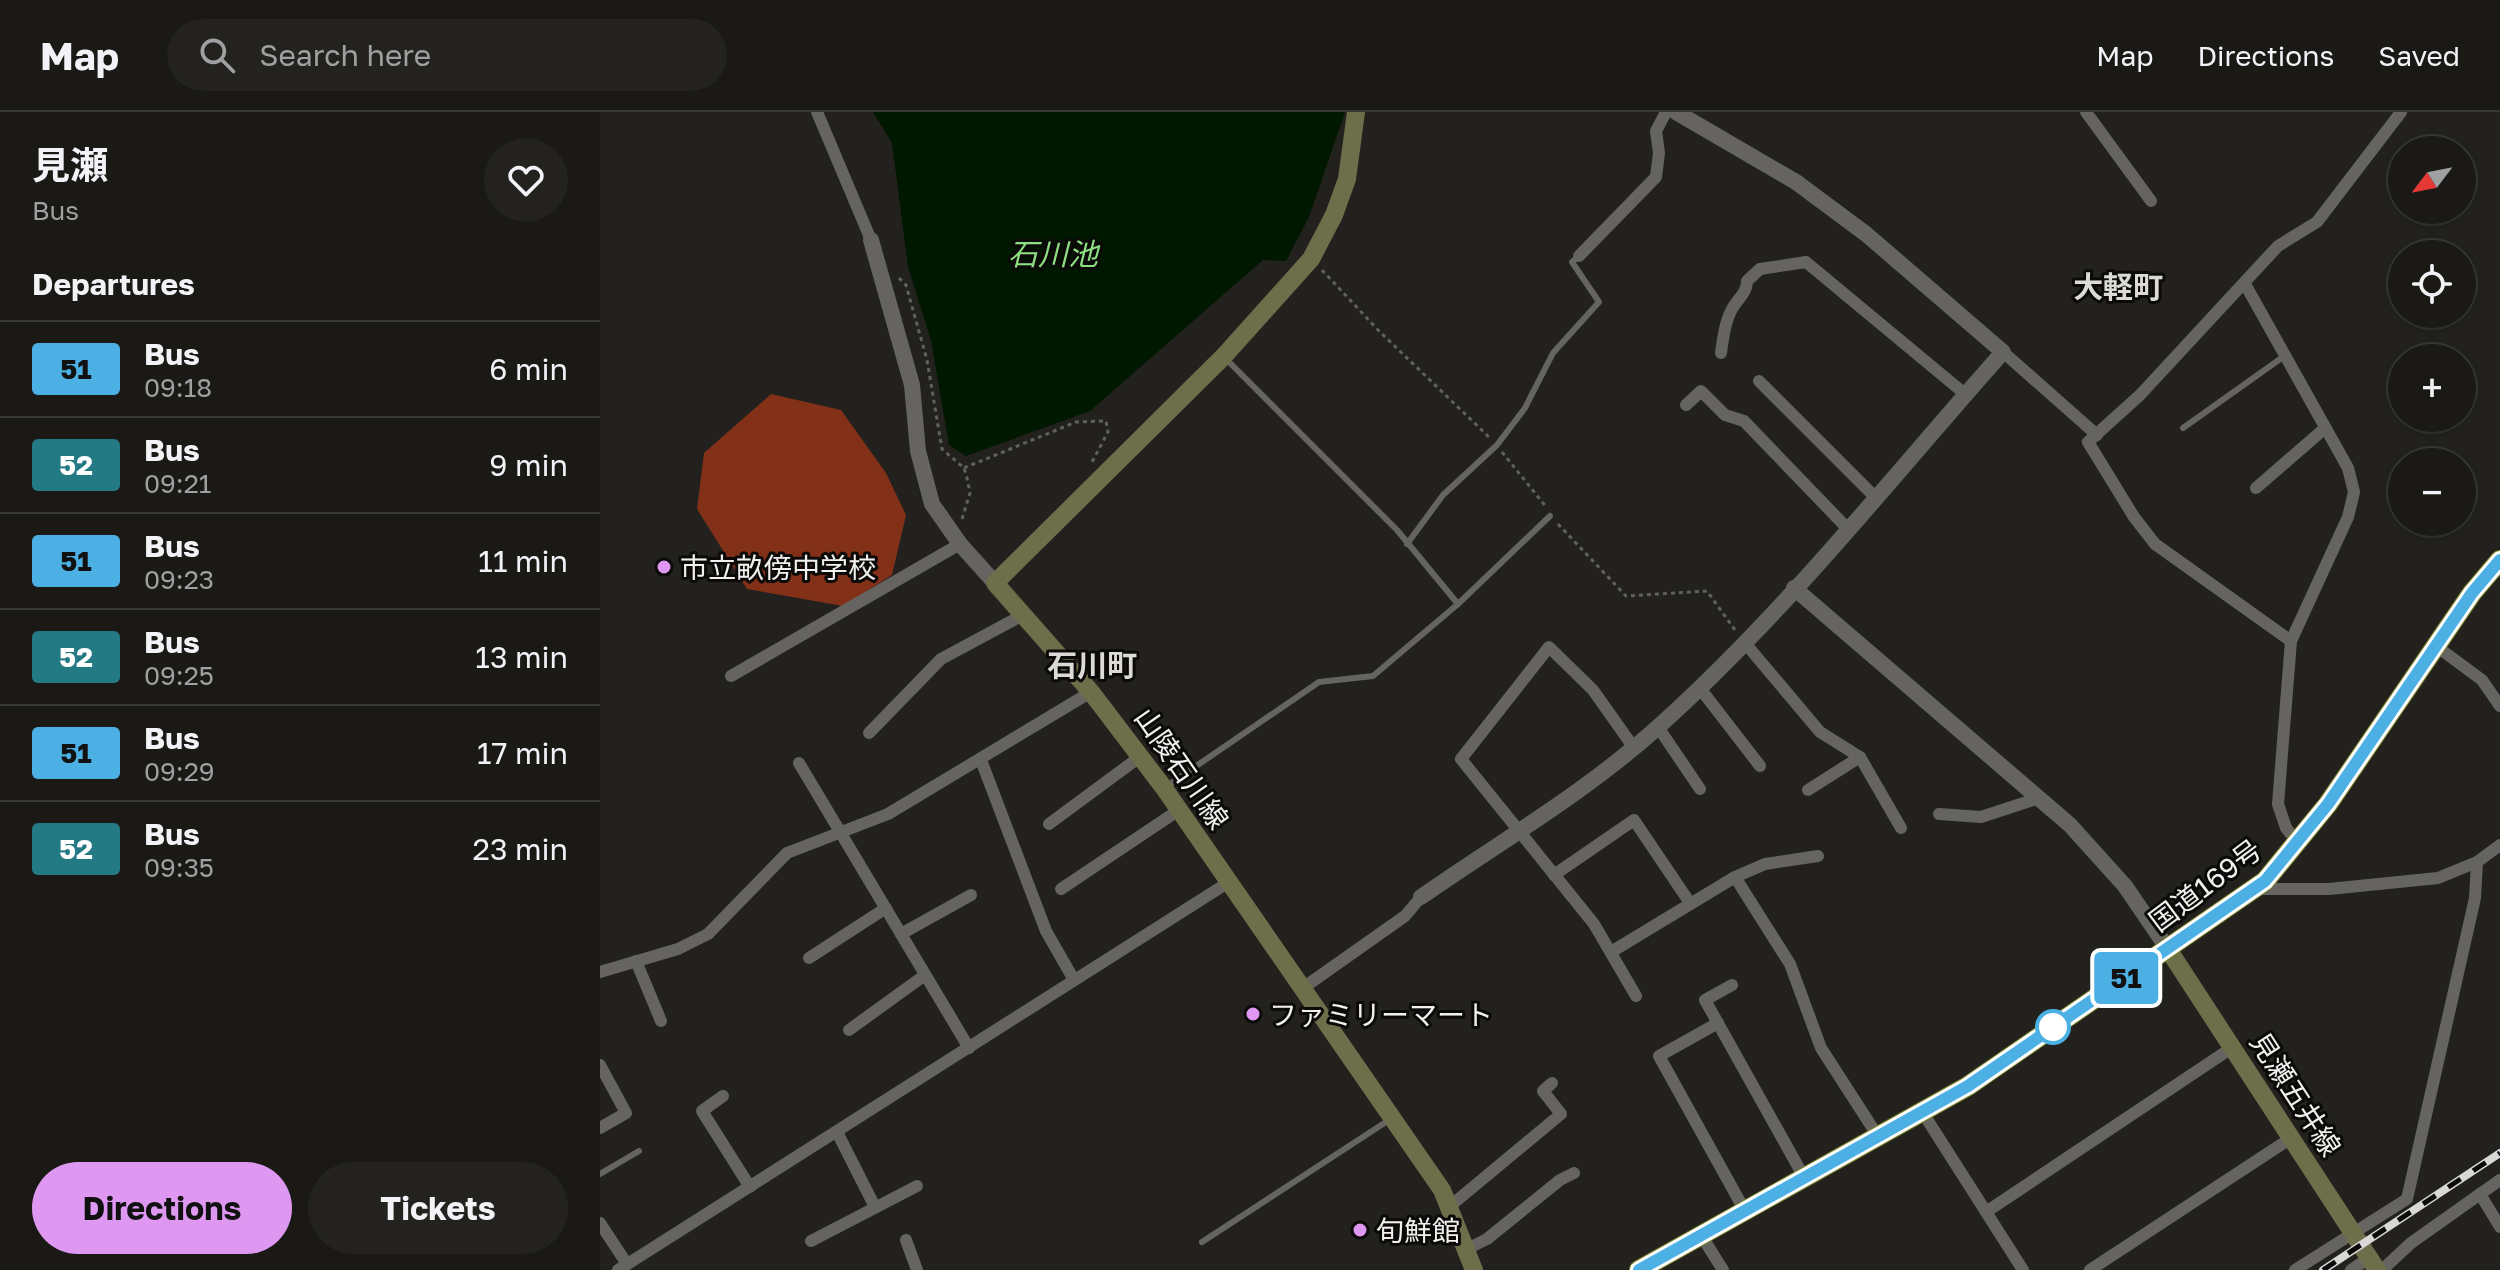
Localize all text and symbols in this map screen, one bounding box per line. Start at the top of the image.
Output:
search box [167,19,727,91]
text: Map [40,33,119,78]
icon: search [195,33,239,77]
text: Search here [259,37,431,73]
text: Map [2096,39,2153,72]
text: Directions [2197,39,2334,72]
text: Saved [2378,39,2460,72]
north arrow [2388,136,2476,224]
map controls [2388,136,2476,536]
button: heart [484,138,568,222]
text: 見瀬 [32,142,108,187]
text: Bus [32,195,79,226]
water label: 石川池 [1008,236,1101,272]
button: locate [2388,240,2476,328]
text: Departures [32,266,195,302]
district label: 大軽町 [2073,269,2163,305]
text: Bus [144,336,200,372]
button: + [2388,344,2476,432]
text: 6 min [489,351,568,387]
text: 51 [60,352,92,385]
text: 09:18 [144,372,212,403]
text: Bus [144,432,200,468]
text: 9 min [489,447,568,483]
text: 52 [59,448,93,481]
button: − [2388,448,2476,536]
text: 09:21 [144,468,211,499]
text: Bus [144,528,200,564]
text: 11 min [478,543,568,579]
text: 51 [60,544,92,577]
place label: 市立畝傍中学校 [680,551,876,584]
marker: 市立畝傍中学校 [655,558,673,576]
text: 09:23 [144,564,214,595]
text: Bus [144,624,200,660]
text: 13 min [475,639,568,675]
text: 52 [59,640,93,673]
district label: 石川町 [1047,647,1137,683]
text: 09:25 [144,660,214,691]
street label: 山陵石川線 [1128,701,1236,835]
text: Bus [144,720,200,756]
text: 17 min [477,735,568,771]
text: 51 [60,736,92,769]
text: 09:29 [144,756,214,787]
text: Bus [144,816,200,852]
text: 23 min [473,831,568,867]
text: 52 [59,832,93,865]
street label: 国道169号 [2143,832,2267,938]
text: 09:35 [144,852,214,883]
line badge: 51 [2090,952,2162,1004]
text: 51 [2110,961,2142,994]
place label: ファミリーマート [1269,998,1493,1031]
marker: ファミリーマート [1244,1005,1262,1023]
unlabelled marker [2036,1010,2070,1044]
street label: 見瀬五井線 [2244,1026,2348,1162]
button: Directions [32,1162,292,1254]
button: Tickets [308,1162,568,1254]
place label: 旬鮮館 [1376,1214,1460,1247]
marker: 旬鮮館 [1351,1221,1369,1239]

